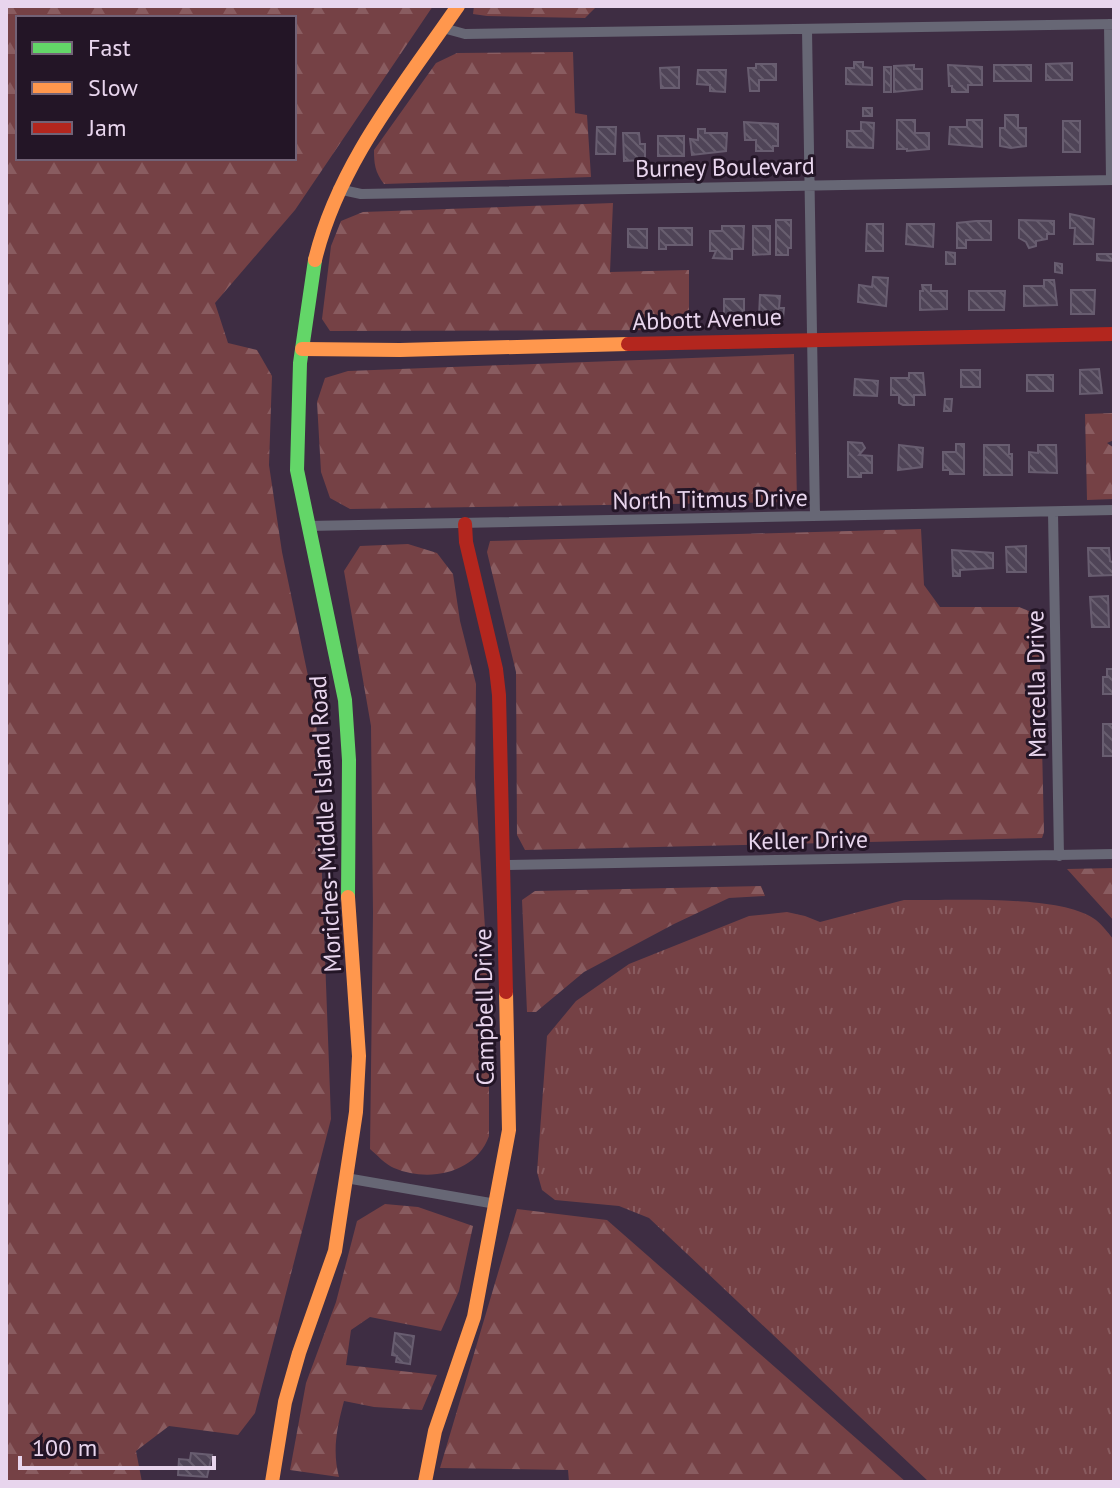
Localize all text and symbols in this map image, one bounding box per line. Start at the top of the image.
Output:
legend [16,16,296,160]
text: Fast [88,32,131,63]
text: Slow [88,72,138,103]
text: Jam [87,112,126,143]
street label: Burney Boulevard [635,150,815,184]
street label: Abbott Avenue [632,301,782,337]
street label: North Titmus Drive [612,482,808,516]
street label: Marcella Drive [1019,610,1053,758]
street label: Moriches-Middle Island Road [302,675,348,973]
street label: Keller Drive [748,823,868,857]
street label: Campbell Drive [467,928,501,1086]
scale bar [20,1420,214,1470]
text: 100 m [32,1432,97,1463]

